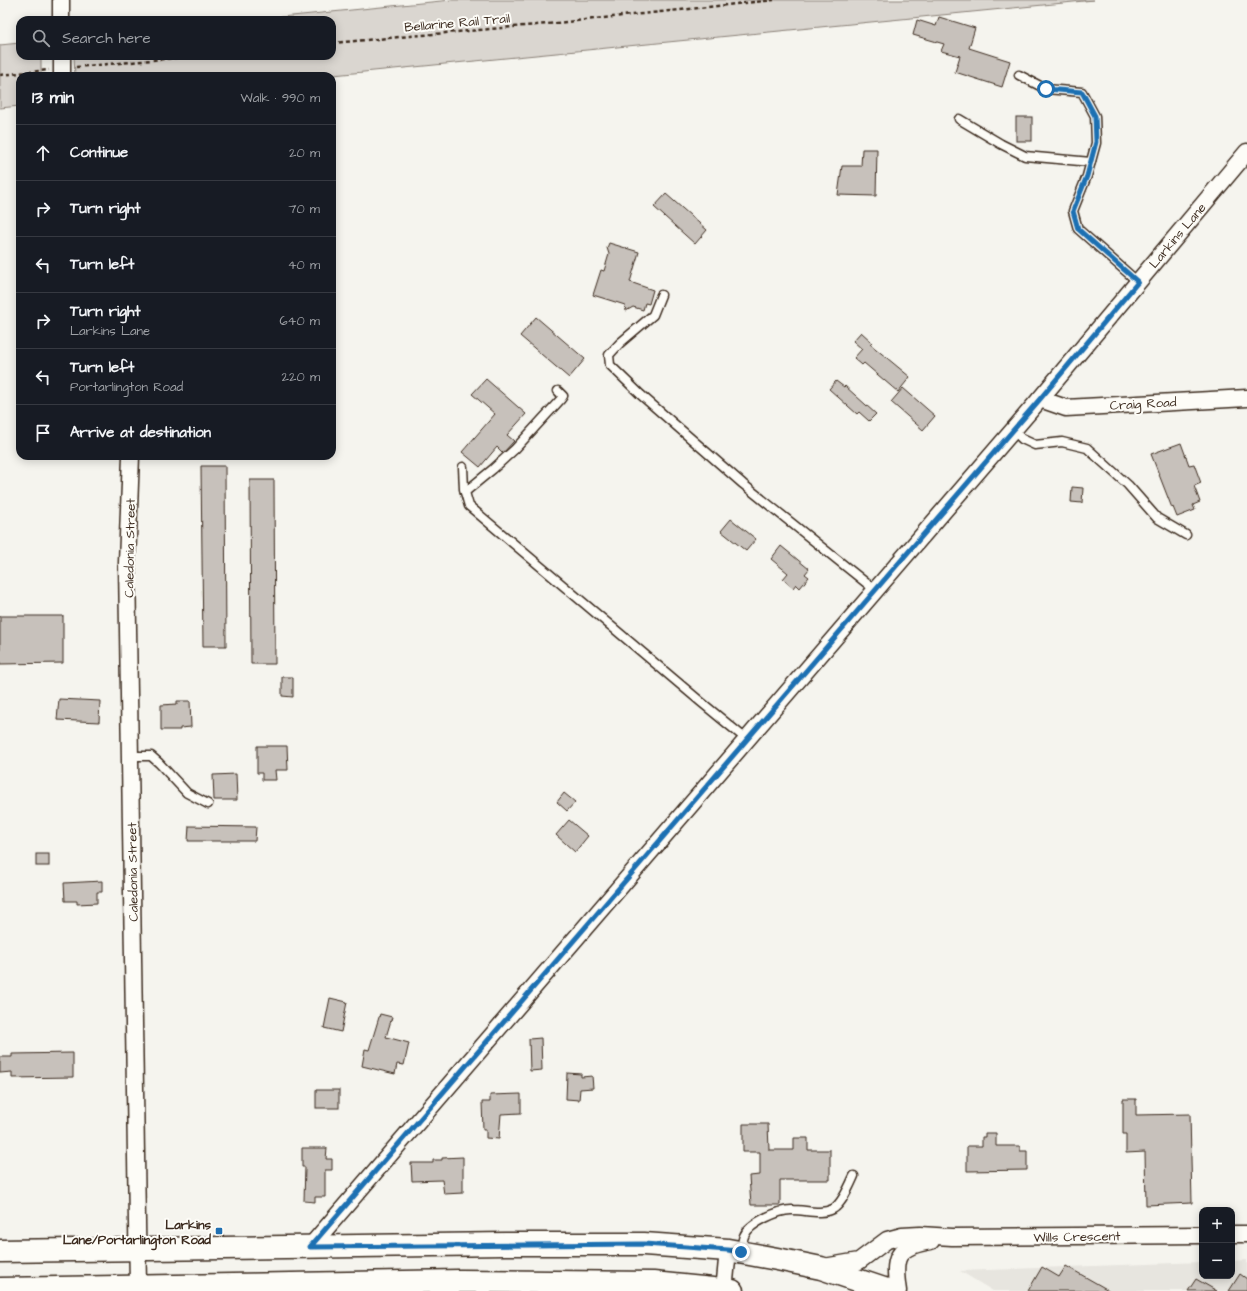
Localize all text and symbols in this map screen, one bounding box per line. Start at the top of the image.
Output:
street label: Bellarine Rail Trail [404,9,511,37]
search box [16,16,336,60]
icon: search [30,27,52,49]
text: Search here [62,28,151,49]
route start [1037,80,1055,98]
text: 13 min [32,86,74,110]
text: Walk · 990 m [241,89,320,107]
icon: ahead [32,142,54,164]
text: Continue [70,142,128,163]
text: 20 m [289,144,320,162]
icon: right [32,198,54,220]
text: Turn right [70,198,141,219]
street label: Larkins Lane [1145,199,1210,272]
text: 70 m [288,200,320,218]
icon: left [32,254,54,276]
text: Turn left [70,254,134,275]
text: 40 m [288,256,320,274]
text: Turn right [70,301,141,322]
icon: right [32,310,54,332]
text: 640 m [279,312,320,330]
text: Larkins Lane [70,322,150,340]
text: Turn left [70,357,134,378]
icon: left [32,366,54,388]
text: 220 m [282,368,320,386]
text: Portarlington Road [70,378,183,396]
street label: Craig Road [1109,393,1177,416]
icon: arrive [32,422,54,444]
text: Arrive at destination [70,422,211,443]
street label: Caledonia Street [120,497,140,598]
street label: Caledonia Street [123,821,143,922]
map controls [1199,1207,1235,1279]
button: + [1199,1207,1235,1243]
place label: Larkins Lane/Portarlington Road [63,1216,211,1251]
marker: Larkins Lane/Portarlington Road [214,1226,224,1236]
street label: Wills Crescent [1033,1227,1121,1247]
route end [732,1243,750,1261]
button: − [1199,1243,1235,1279]

